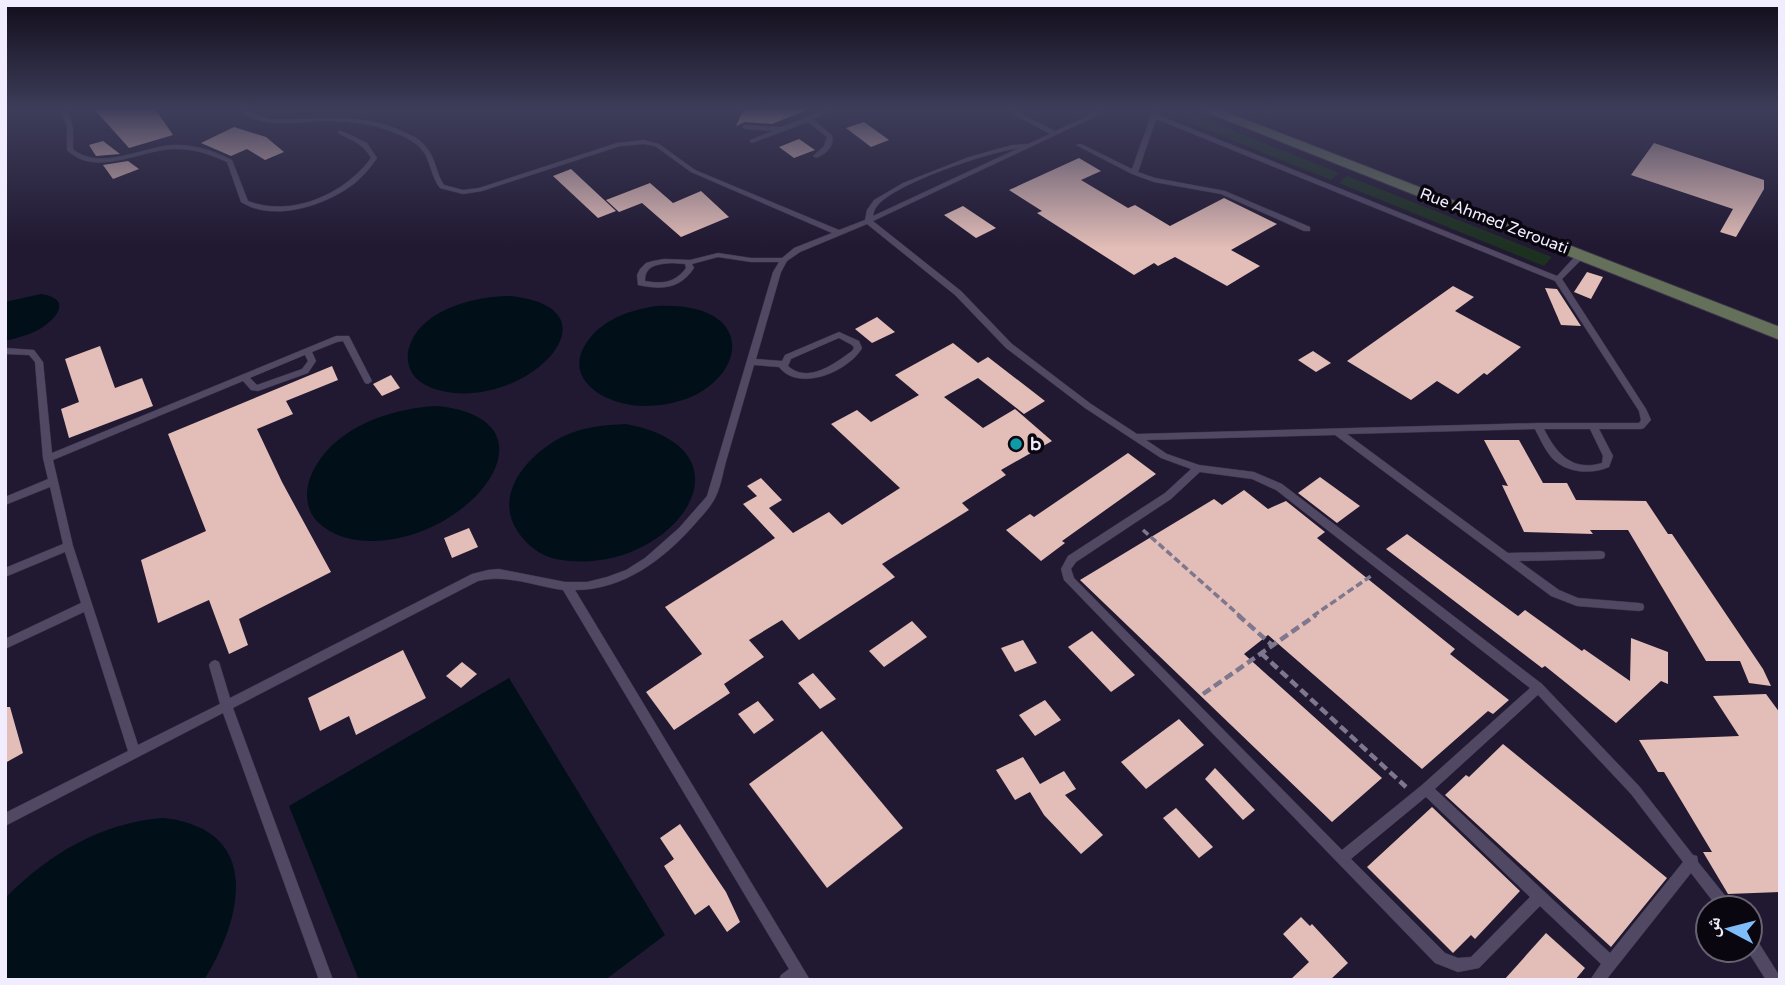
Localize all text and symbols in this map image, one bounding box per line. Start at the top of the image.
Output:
street label: Rue Ahmed Zerouati [1417,183,1571,259]
place label: b [1030,433,1041,455]
marker: b [1008,436,1024,452]
north arrow [1694,894,1764,964]
text: ش [1701,916,1725,938]

